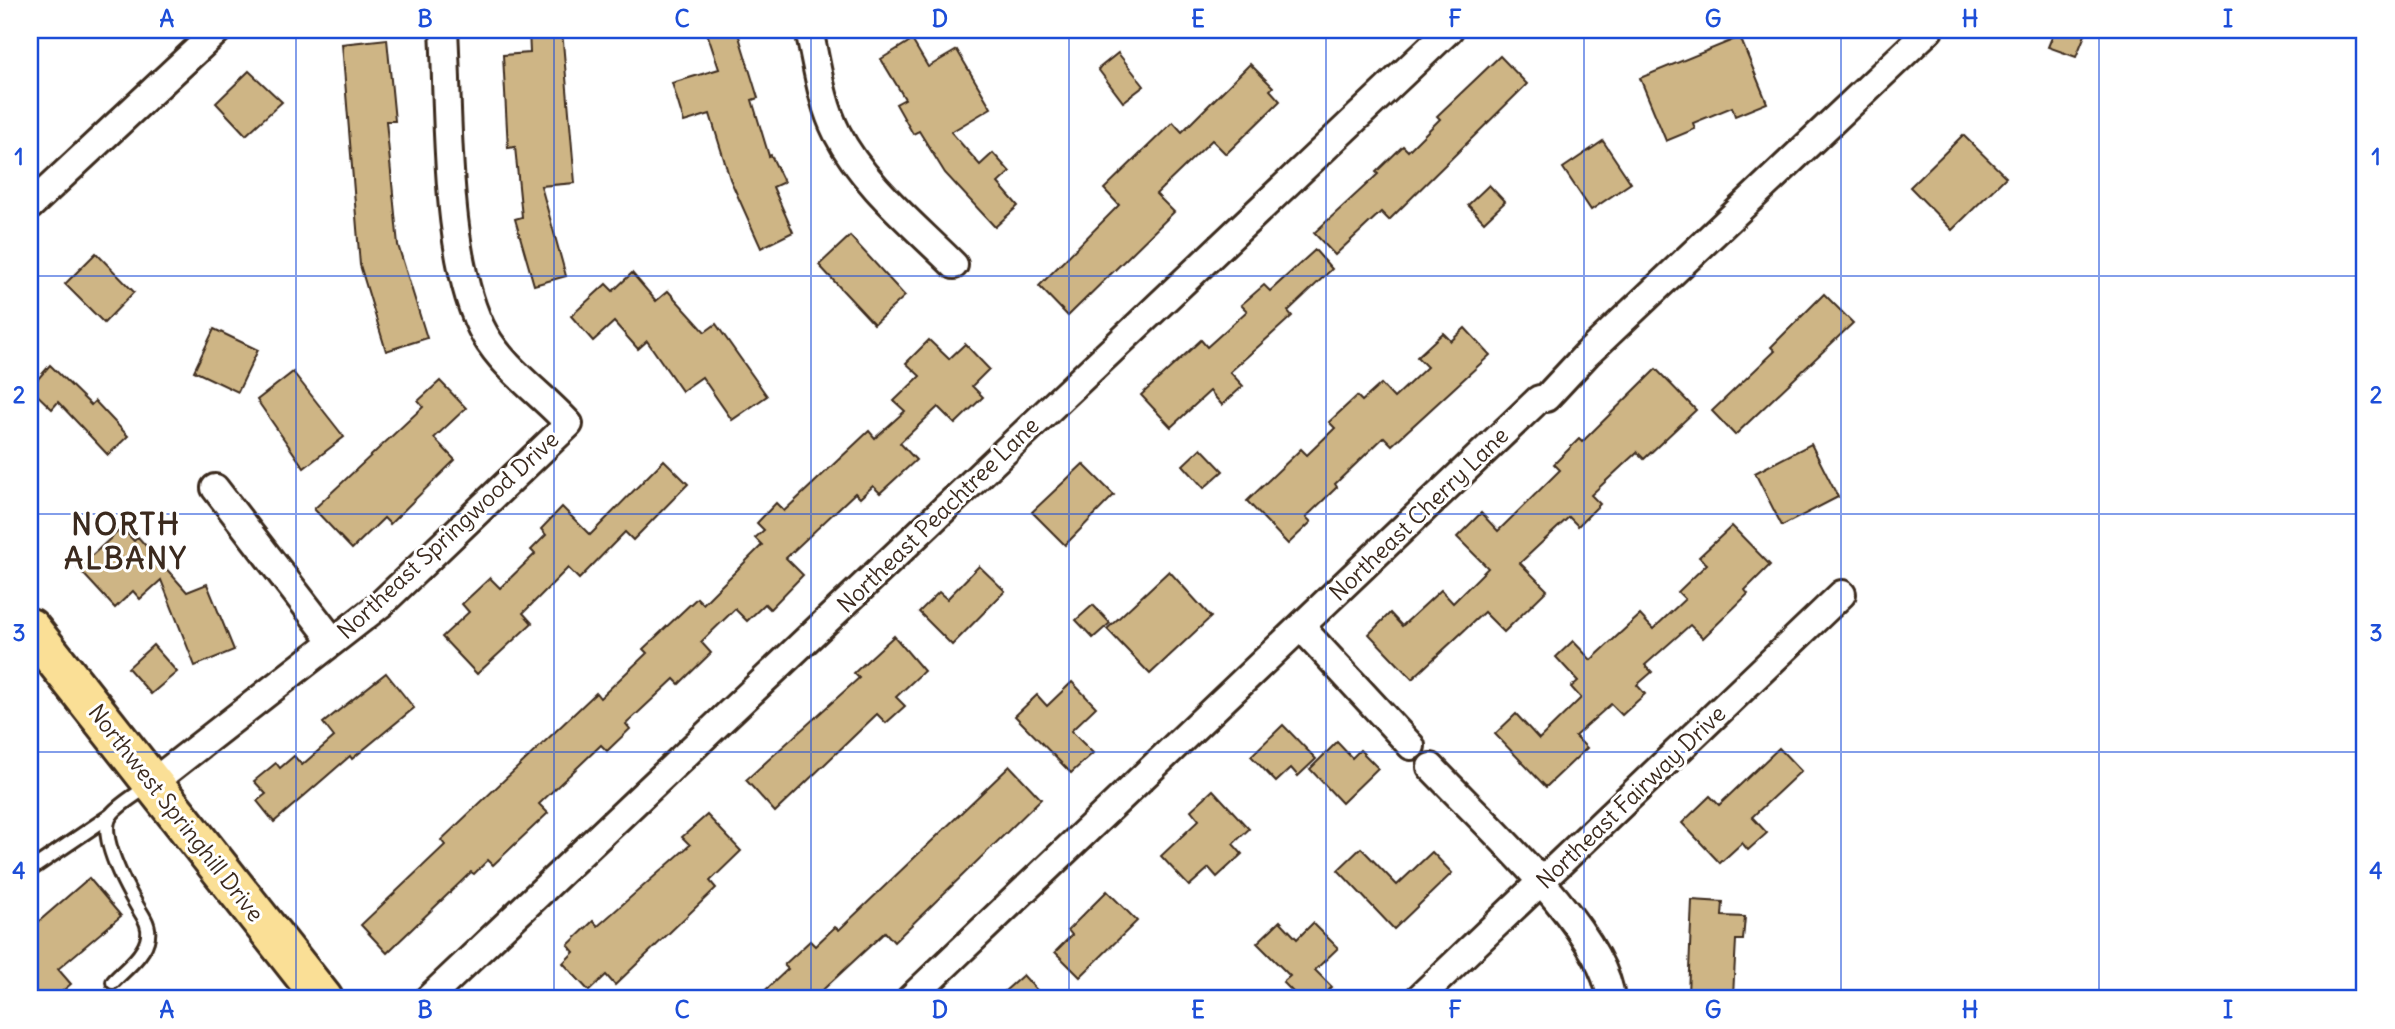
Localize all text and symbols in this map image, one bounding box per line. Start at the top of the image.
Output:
text: A [160,4,175,33]
text: B [417,4,433,33]
text: C [674,4,690,33]
text: D [932,4,948,33]
text: E [1191,4,1205,33]
text: F [1448,4,1462,33]
text: G [1705,4,1721,33]
text: H [1962,4,1978,33]
text: I [2223,4,2233,33]
text: 1 [14,142,24,171]
text: 1 [2371,142,2381,171]
text: 2 [13,380,26,409]
text: 2 [2370,380,2383,409]
street label: Northeast Peachtree Lane [831,411,1045,619]
street label: Northeast Cherry Lane [1323,421,1514,607]
street label: Northeast Springwood Drive [331,424,564,645]
district label: NORTH ALBANY [64,505,188,577]
text: 3 [12,618,26,647]
text: 3 [2369,618,2383,647]
street label: Northwest Springhill Drive [82,698,270,927]
street label: Northeast Fairway Drive [1530,699,1731,895]
text: 4 [12,856,26,885]
text: 4 [2369,856,2383,885]
text: A [160,995,175,1024]
text: B [417,995,433,1024]
text: C [674,995,690,1024]
text: D [932,995,948,1024]
text: E [1191,995,1205,1024]
text: F [1448,995,1462,1024]
text: G [1705,995,1721,1024]
text: H [1962,995,1978,1024]
text: I [2223,995,2233,1024]

